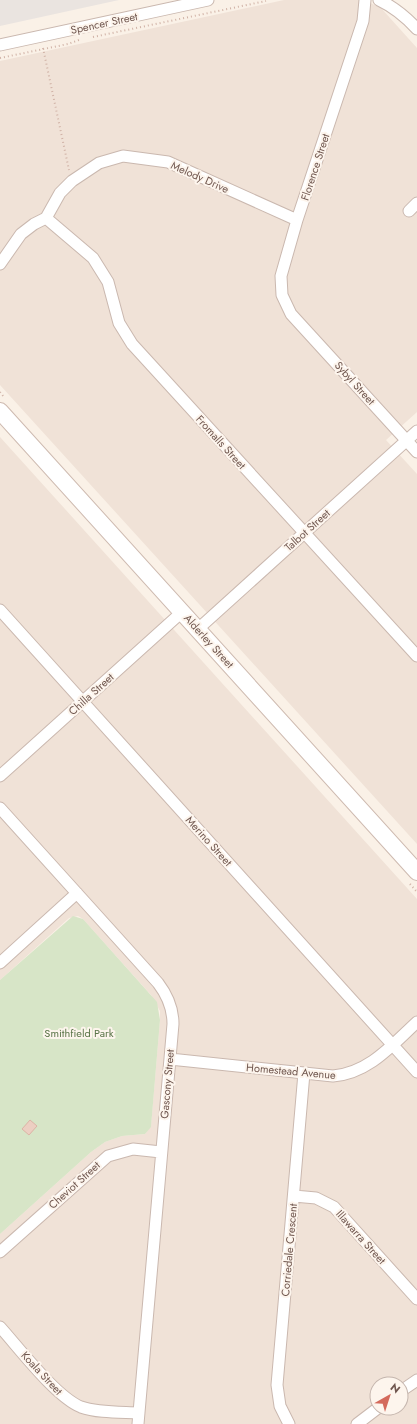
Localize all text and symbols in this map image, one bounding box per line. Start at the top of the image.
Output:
street label: Spencer Street [69,8,139,38]
street label: Florence Street [297,131,333,203]
street label: Melody Drive [168,157,232,197]
street label: Sybyl Street [331,358,379,409]
street label: Fromalls Street [192,411,250,473]
street label: Talbot Street [281,505,334,555]
street label: Alderley Street [180,610,238,672]
street label: Chilla Street [65,669,117,719]
street label: Merino Street [182,812,236,870]
park label: Smithfield Park [44,1025,114,1041]
street label: Gascony Street [156,1048,178,1119]
street label: Homestead Avenue [245,1059,337,1083]
street label: Cheviot Street [45,1157,104,1213]
street label: Corriedale Crescent [277,1203,301,1297]
street label: Illawarra Street [332,1206,390,1268]
street label: Koala Street [18,1348,67,1399]
north arrow [369,1376,409,1416]
text: N [387,1379,404,1397]

